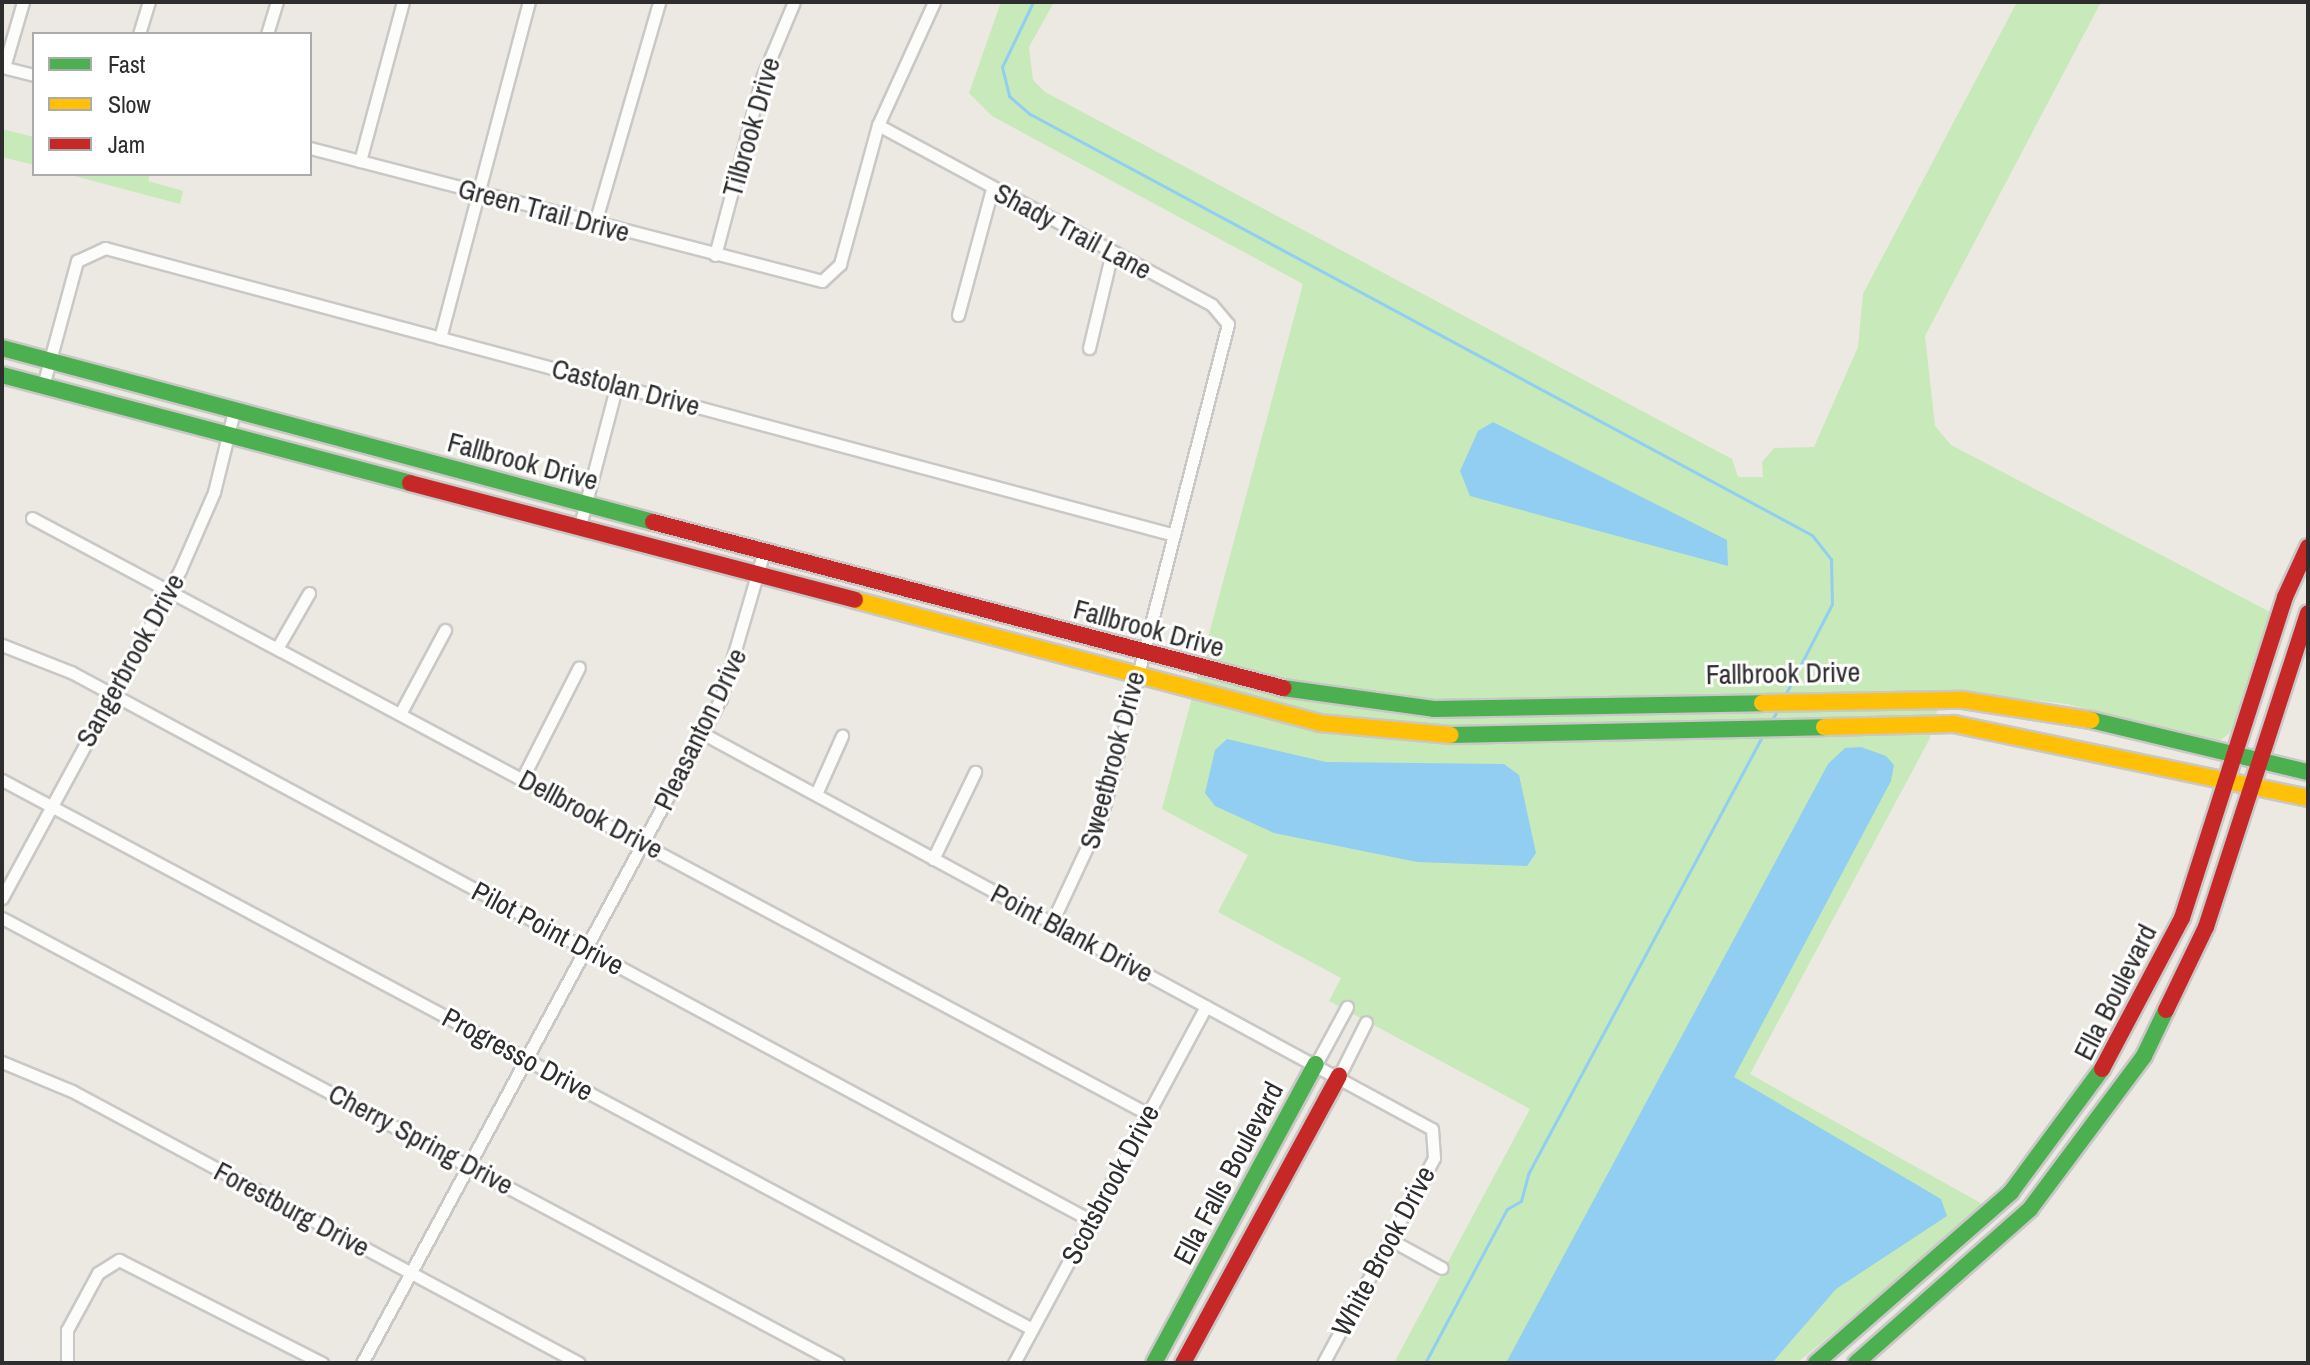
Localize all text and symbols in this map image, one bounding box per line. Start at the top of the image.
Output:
legend [32,32,312,176]
text: Fast [108,48,145,80]
street label: Tilbrook Drive [715,53,787,201]
text: Slow [108,88,151,120]
text: Jam [108,128,145,160]
street label: Green Trail Drive [454,171,634,249]
street label: Shady Trail Lane [988,175,1158,287]
street label: Castolan Drive [548,351,704,423]
street label: Fallbrook Drive [444,425,602,497]
street label: Sangerbrook Drive [69,568,191,752]
street label: Fallbrook Drive [1070,592,1228,664]
street label: Pleasanton Drive [646,642,754,816]
street label: Fallbrook Drive [1705,655,1861,691]
street label: Sweetbrook Drive [1072,668,1152,852]
street label: Dellbrook Drive [513,762,669,866]
street label: Pilot Point Drive [466,874,630,982]
street label: Point Blank Drive [985,876,1159,990]
street label: Ella Boulevard [2066,918,2164,1066]
street label: Progresso Drive [437,1000,599,1108]
street label: Cherry Spring Drive [323,1076,519,1202]
street label: Ella Falls Boulevard [1166,1076,1290,1270]
street label: Scotsbrook Drive [1054,1098,1166,1270]
street label: Forestburg Drive [209,1154,375,1264]
street label: White Brook Drive [1324,1160,1442,1342]

